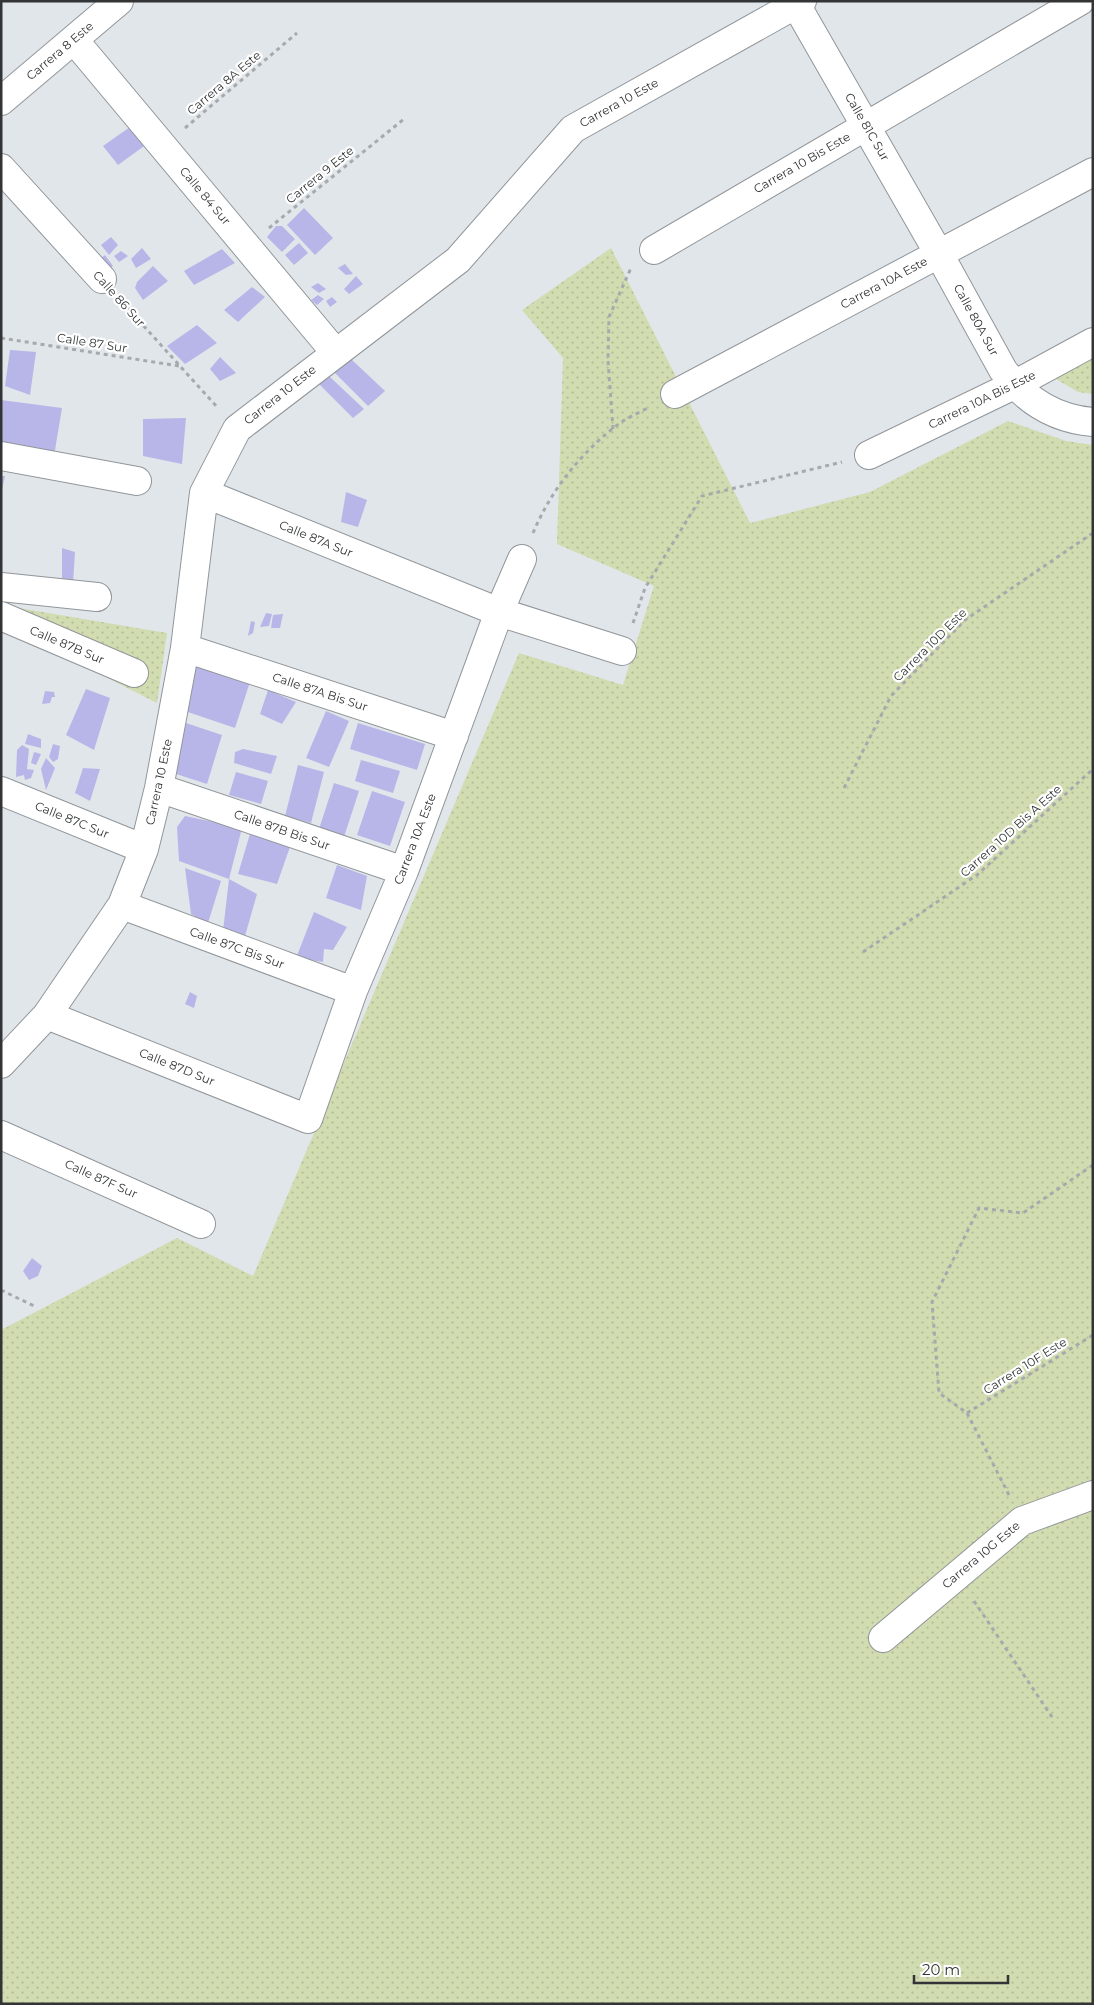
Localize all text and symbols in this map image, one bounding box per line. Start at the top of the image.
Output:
street label: Carrera 8 Este [23,18,96,83]
street label: Carrera 8A Este [184,47,264,118]
street label: Carrera 10 Este [577,75,661,130]
street label: Calle 81C Sur [842,90,893,164]
street label: Carrera 10 Bis Este [751,129,853,196]
street label: Carrera 9 Este [283,143,357,206]
street label: Calle 84 Sur [177,164,234,228]
street label: Carrera 10A Este [838,253,930,312]
street label: Calle 86 Sur [90,267,149,330]
street label: Calle 80A Sur [951,281,1002,358]
street label: Calle 87 Sur [56,330,128,355]
street label: Carrera 10 Este [240,362,319,428]
street label: Carrera 10A Bis Este [926,367,1038,432]
street label: Calle 87A Sur [277,517,355,560]
street label: Carrera 10D Este [890,605,969,684]
street label: Calle 87B Sur [28,622,107,667]
street label: Calle 87A Bis Sur [270,669,370,714]
street label: Carrera 10 Este [142,737,175,826]
street label: Carrera 10D Bis A Este [957,781,1064,880]
street label: Carrera 10A Este [390,791,439,886]
street label: Calle 87C Sur [33,798,112,841]
street label: Calle 87B Bis Sur [232,806,332,853]
street label: Calle 87C Bis Sur [188,923,287,972]
street label: Calle 87D Sur [137,1045,217,1089]
street label: Calle 87F Sur [62,1156,140,1201]
street label: Carrera 10F Este [980,1334,1069,1397]
street label: Carrera 10G Este [939,1518,1023,1592]
scale bar [914,1952,1008,1984]
text: 20 m [922,1960,960,1979]

